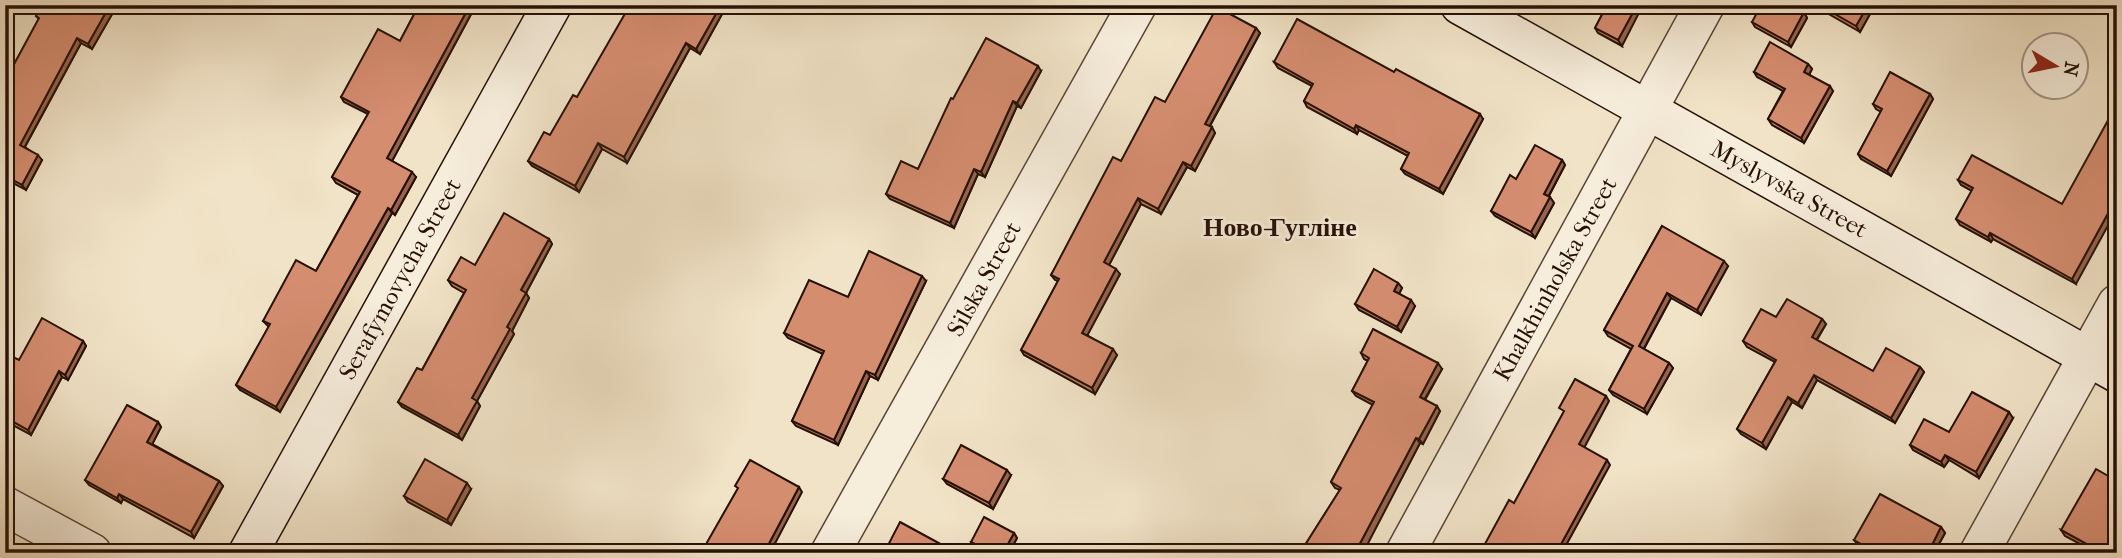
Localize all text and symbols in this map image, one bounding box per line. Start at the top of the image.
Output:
north arrow [2021,32,2090,102]
text: N [2059,60,2083,78]
street label: Myslyvska Street [1706,134,1873,244]
street label: Khalkhinholska Street [1487,172,1623,386]
street label: Serafymovycha Street [333,173,467,384]
district label: Ново-Гугліне [1203,212,1357,243]
street label: Silska Street [941,216,1027,341]

